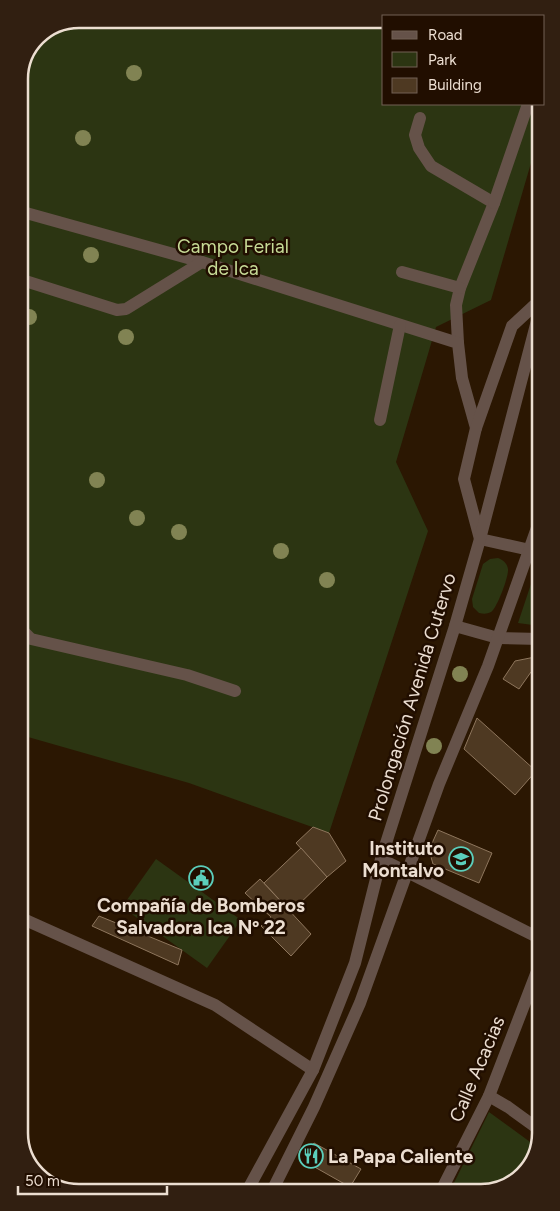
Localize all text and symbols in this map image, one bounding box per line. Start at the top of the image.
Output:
legend [382,15,545,105]
text: Road [428,26,463,44]
text: Park [428,51,457,69]
text: Building [428,76,482,94]
park label: Campo Ferial de Ica [177,235,289,280]
street label: Prolongación Avenida Cutervo [363,570,461,824]
place label: Instituto Montalvo [362,837,444,882]
school or university icon: Instituto Montalvo [448,846,474,872]
public building icon: Compañía de Bomberos Salvadora Ica Nº 22 [188,865,214,891]
place label: Compañía de Bomberos Salvadora Ica Nº 22 [97,894,305,939]
street label: Calle Acacias [444,1012,510,1125]
restaurant icon: La Papa Caliente [298,1143,324,1169]
place label: La Papa Caliente [328,1145,474,1168]
scale bar [18,1164,166,1196]
text: 50 m [25,1172,60,1190]

